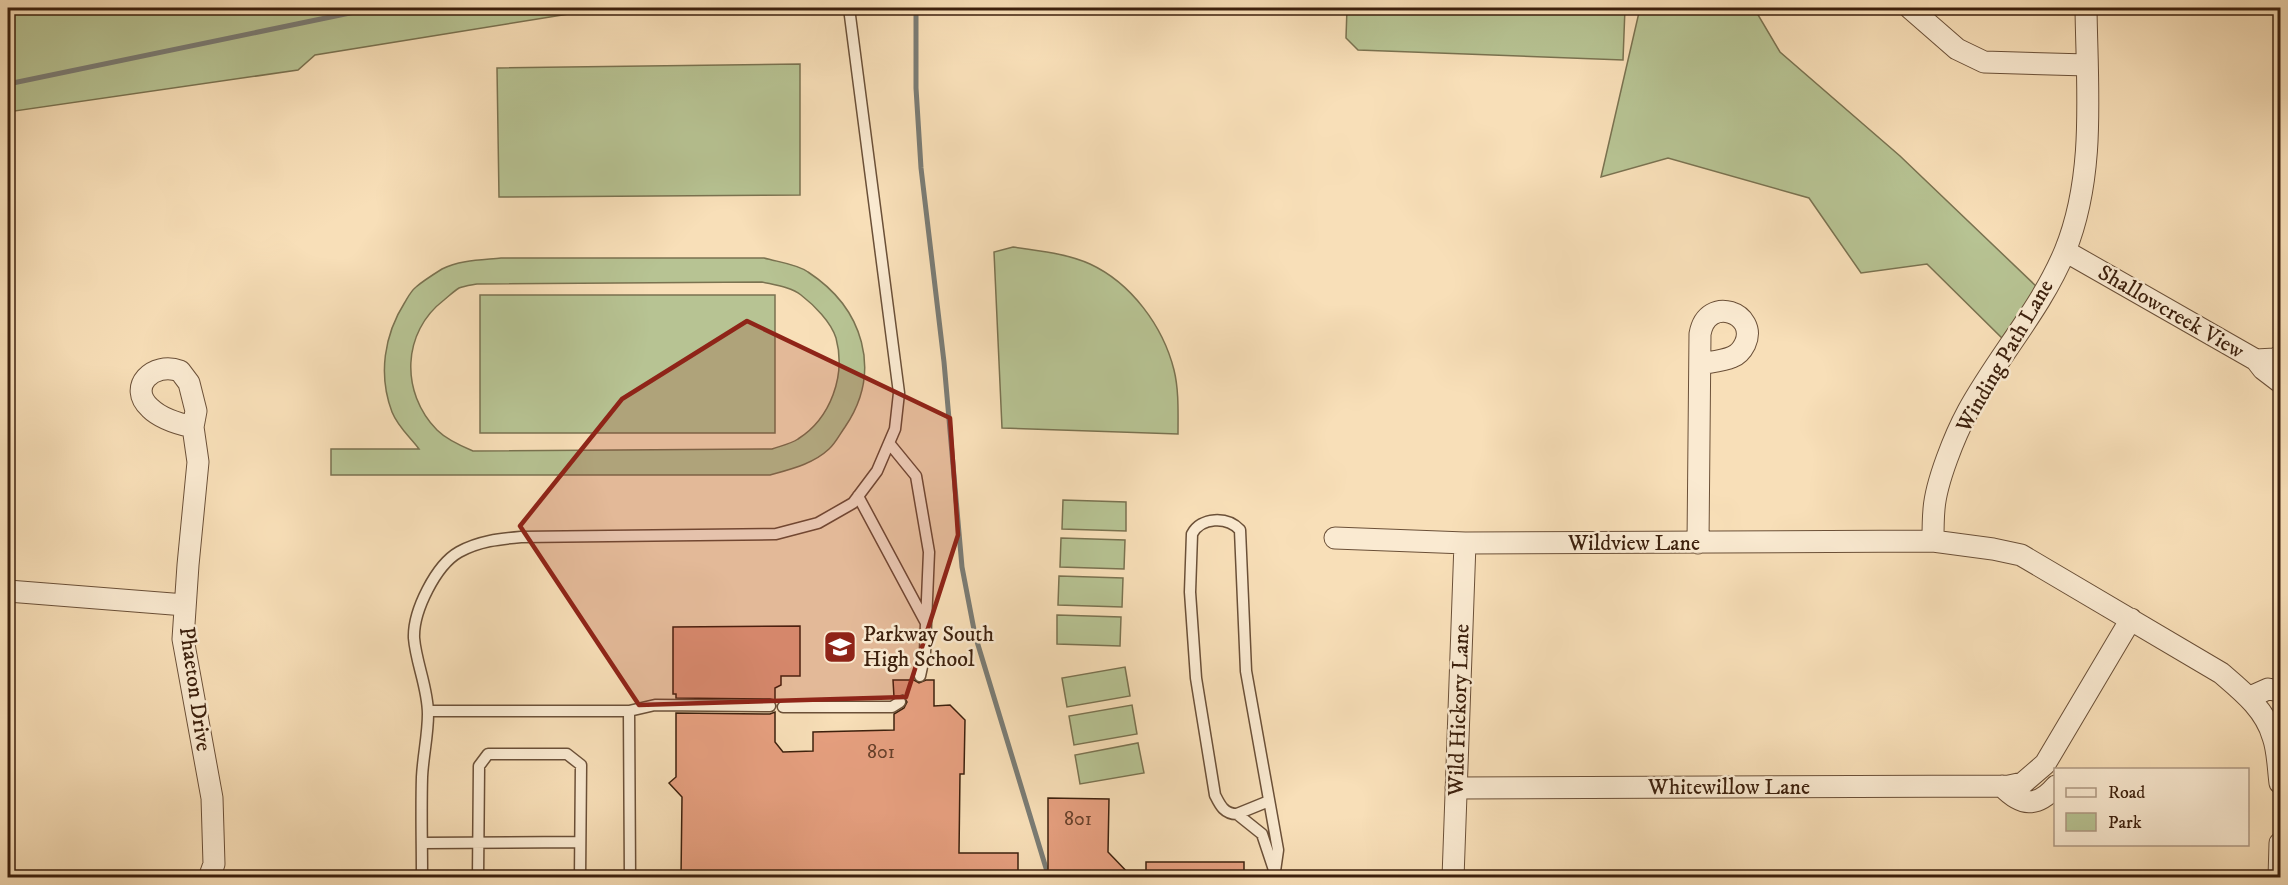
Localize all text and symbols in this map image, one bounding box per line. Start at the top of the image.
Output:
street label: Shallowcreek View [2093,259,2249,365]
street label: Winding Path Lane [1950,275,2060,438]
street label: Wildview Lane [1567,530,1700,557]
place label: Parkway South High School [863,621,994,673]
street label: Wild Hickory Lane [1442,624,1475,797]
street label: Phaeton Drive [173,625,217,753]
school or university icon: Parkway South High School [822,629,858,665]
house number: 801 [867,740,895,765]
legend [2054,768,2249,846]
street label: Whitewillow Lane [1647,774,1810,801]
text: Road [2108,782,2145,804]
house number: 801 [1064,807,1092,832]
text: Park [2108,812,2142,834]

